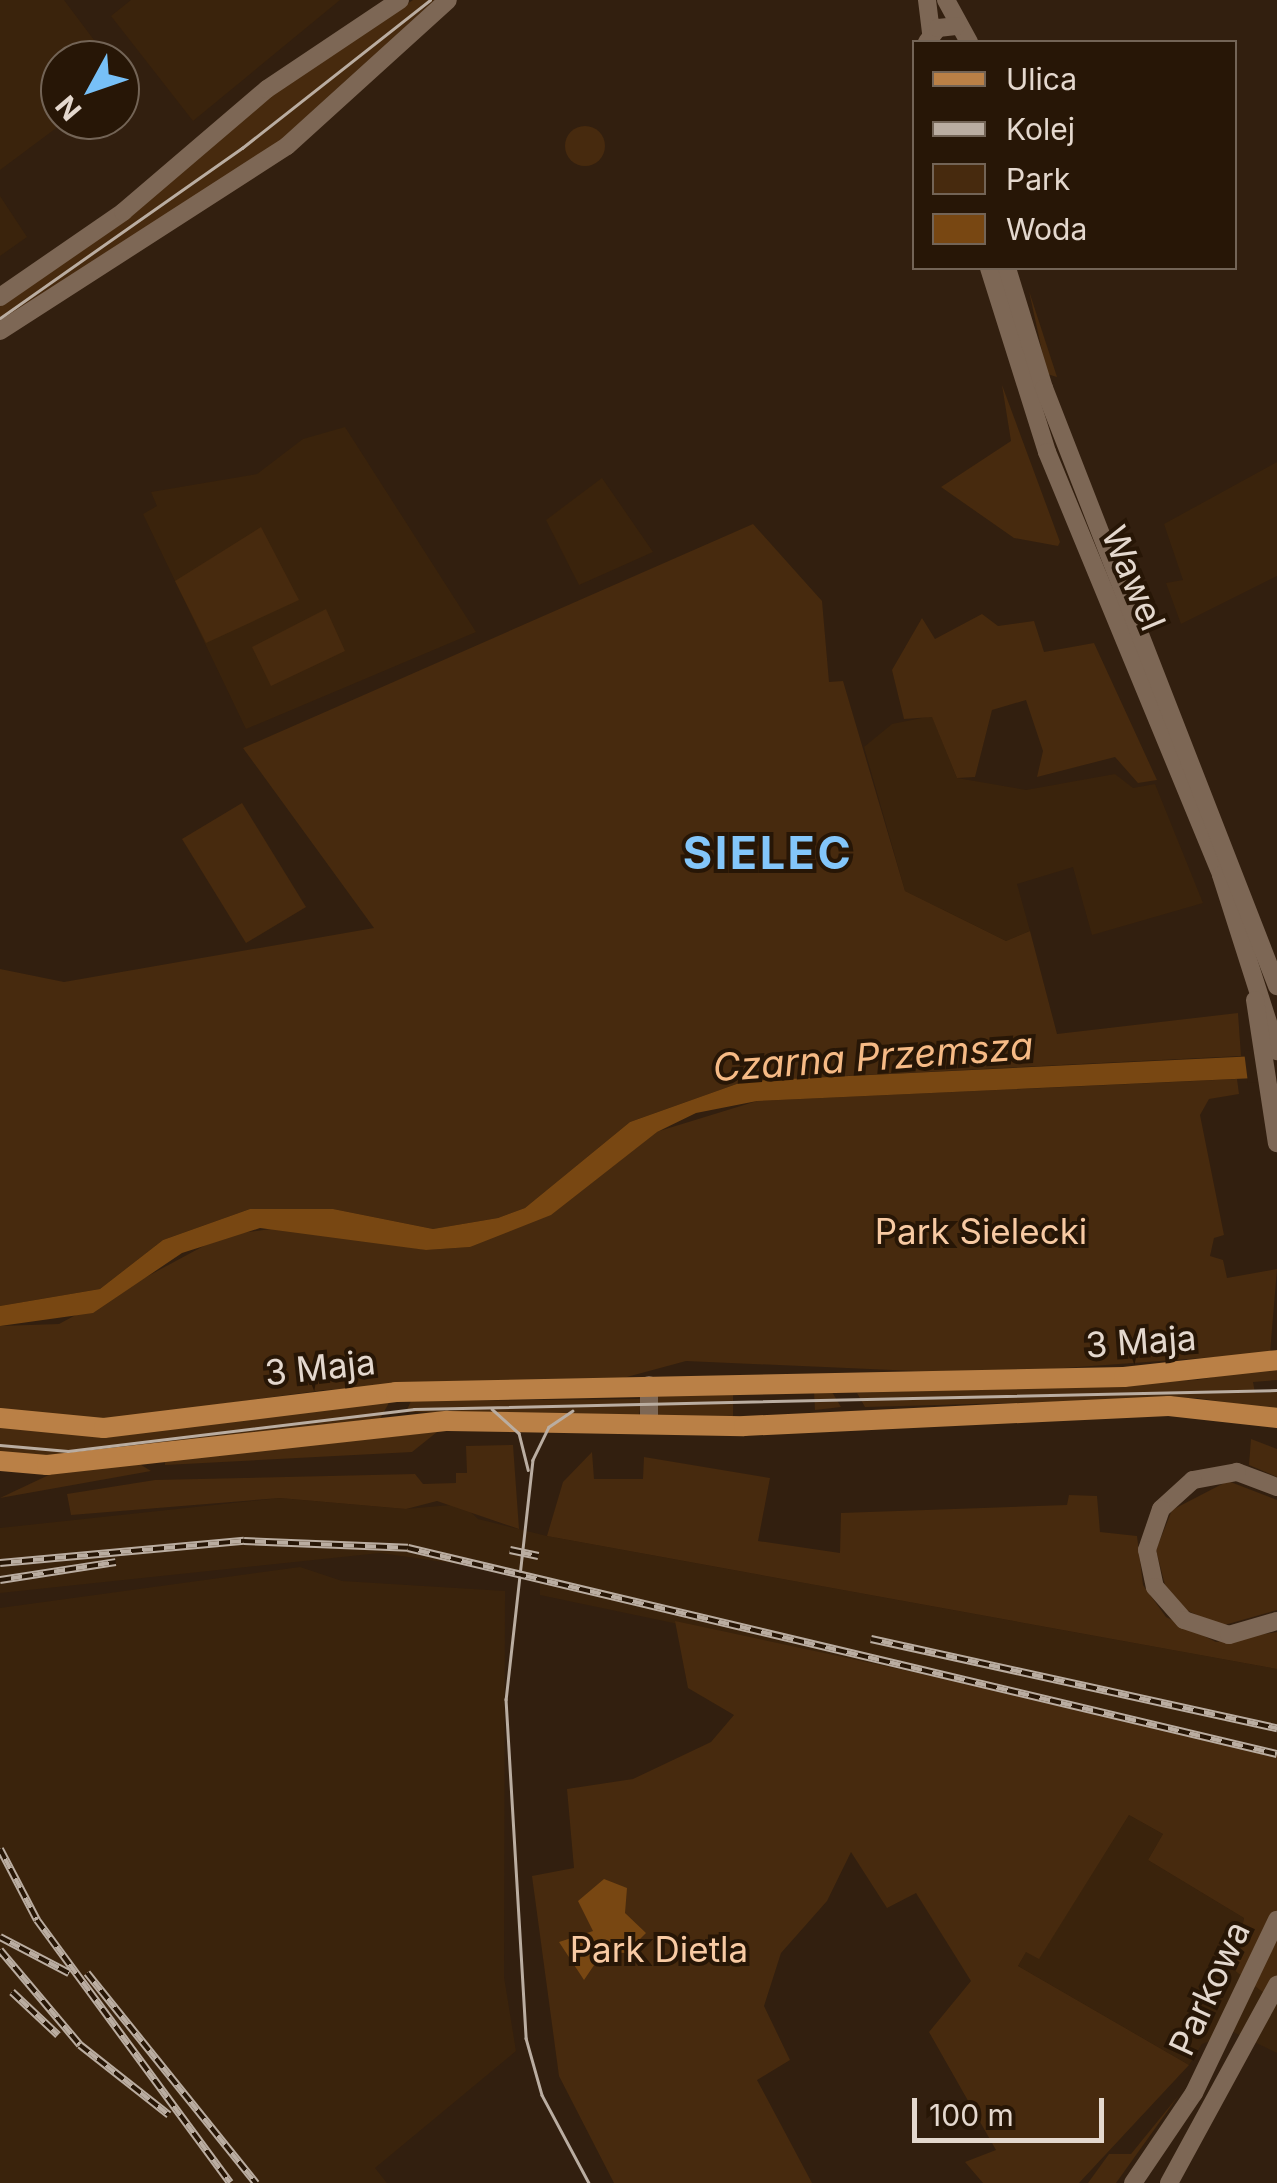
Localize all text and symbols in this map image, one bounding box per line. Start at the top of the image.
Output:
north arrow [40,40,140,140]
legend [912,40,1237,270]
text: Ulica [1006,61,1077,97]
text: N [49,89,88,127]
text: Kolej [1006,111,1075,147]
text: Park [1006,161,1070,197]
text: Woda [1006,211,1087,247]
street label: Wawel [1093,520,1175,636]
district label: SIELEC [683,826,853,880]
water label: Czarna Przemsza [711,1023,1035,1091]
park label: Park Sielecki [875,1210,1087,1252]
street label: 3 Maja [1084,1316,1198,1366]
street label: 3 Maja [263,1340,377,1394]
street label: Parkowa [1160,1914,1258,2062]
park label: Park Dietla [570,1928,748,1970]
scale bar [917,2078,1110,2140]
text: 100 m [929,2097,1014,2133]

